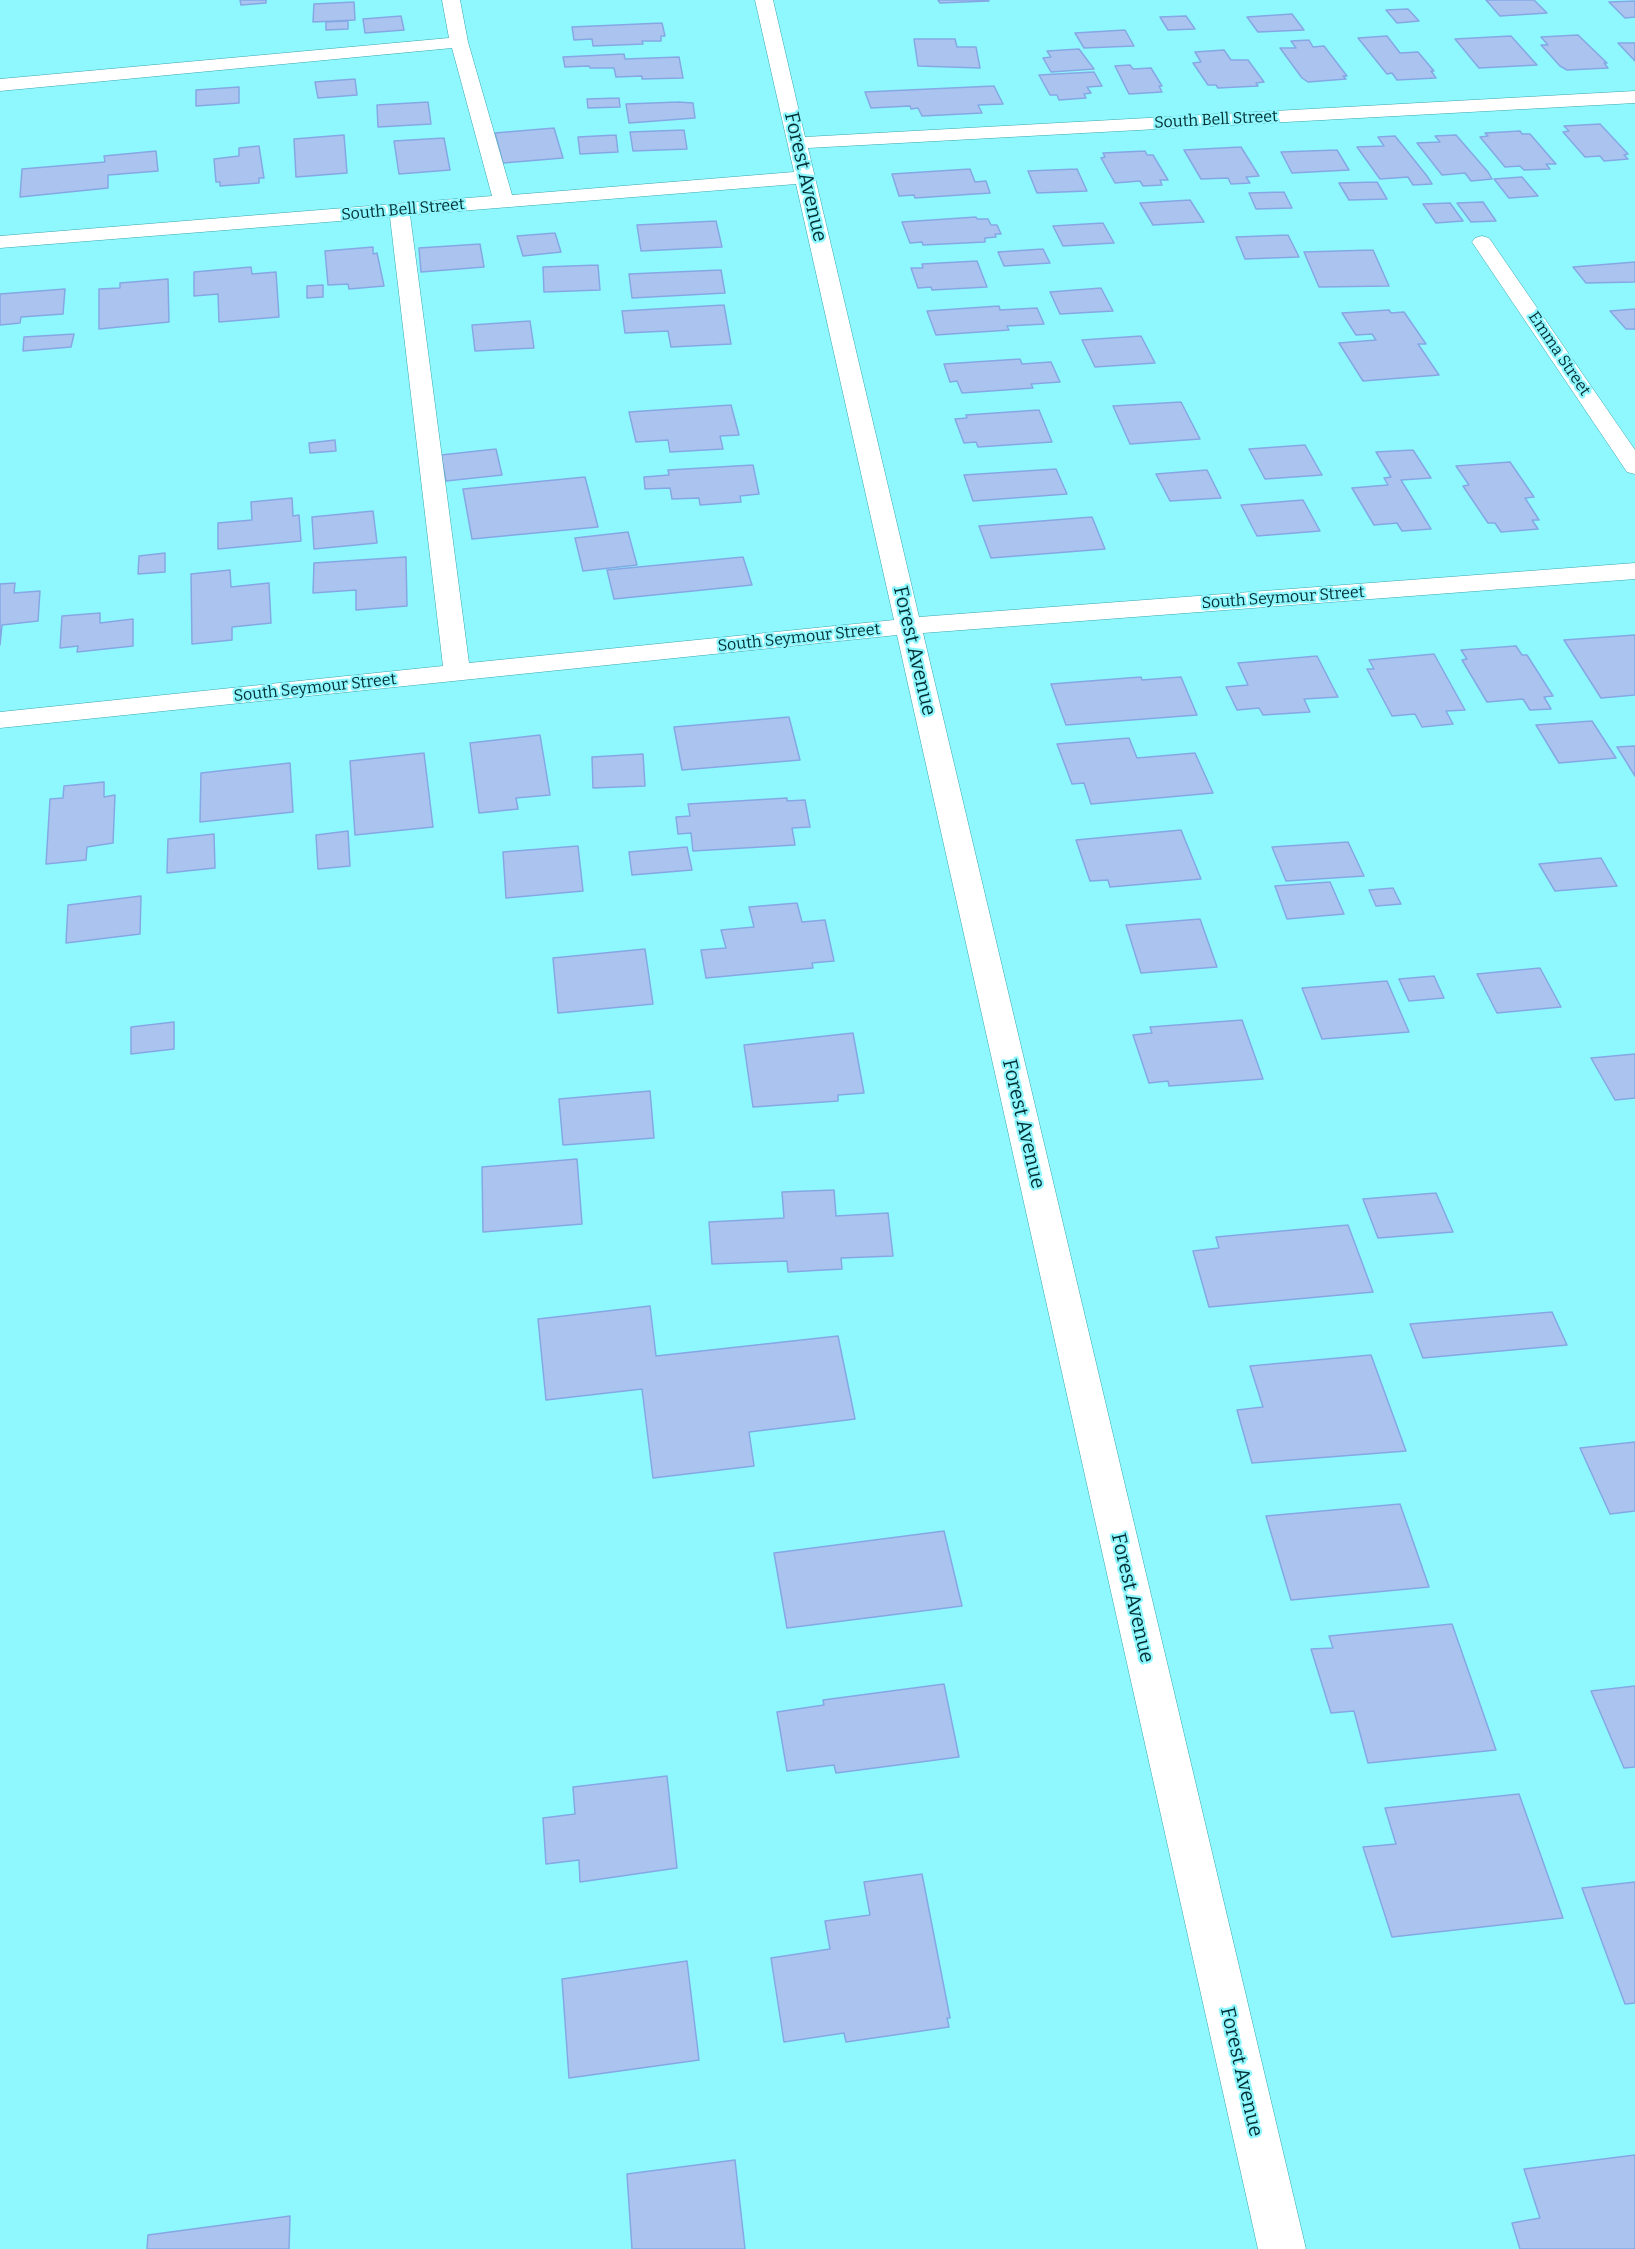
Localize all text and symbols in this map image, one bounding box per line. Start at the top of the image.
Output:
street label: South Bell Street [1154,107,1278,133]
street label: Forest Avenue [778,110,832,244]
street label: South Bell Street [341,195,465,225]
street label: Emma Street [1524,308,1594,400]
street label: South Seymour Street [1201,583,1365,613]
street label: Forest Avenue [887,584,941,718]
street label: South Seymour Street [717,620,881,656]
street label: South Seymour Street [233,670,397,706]
street label: Forest Avenue [996,1057,1050,1191]
street label: Forest Avenue [1105,1531,1159,1665]
street label: Forest Avenue [1214,2005,1268,2139]

